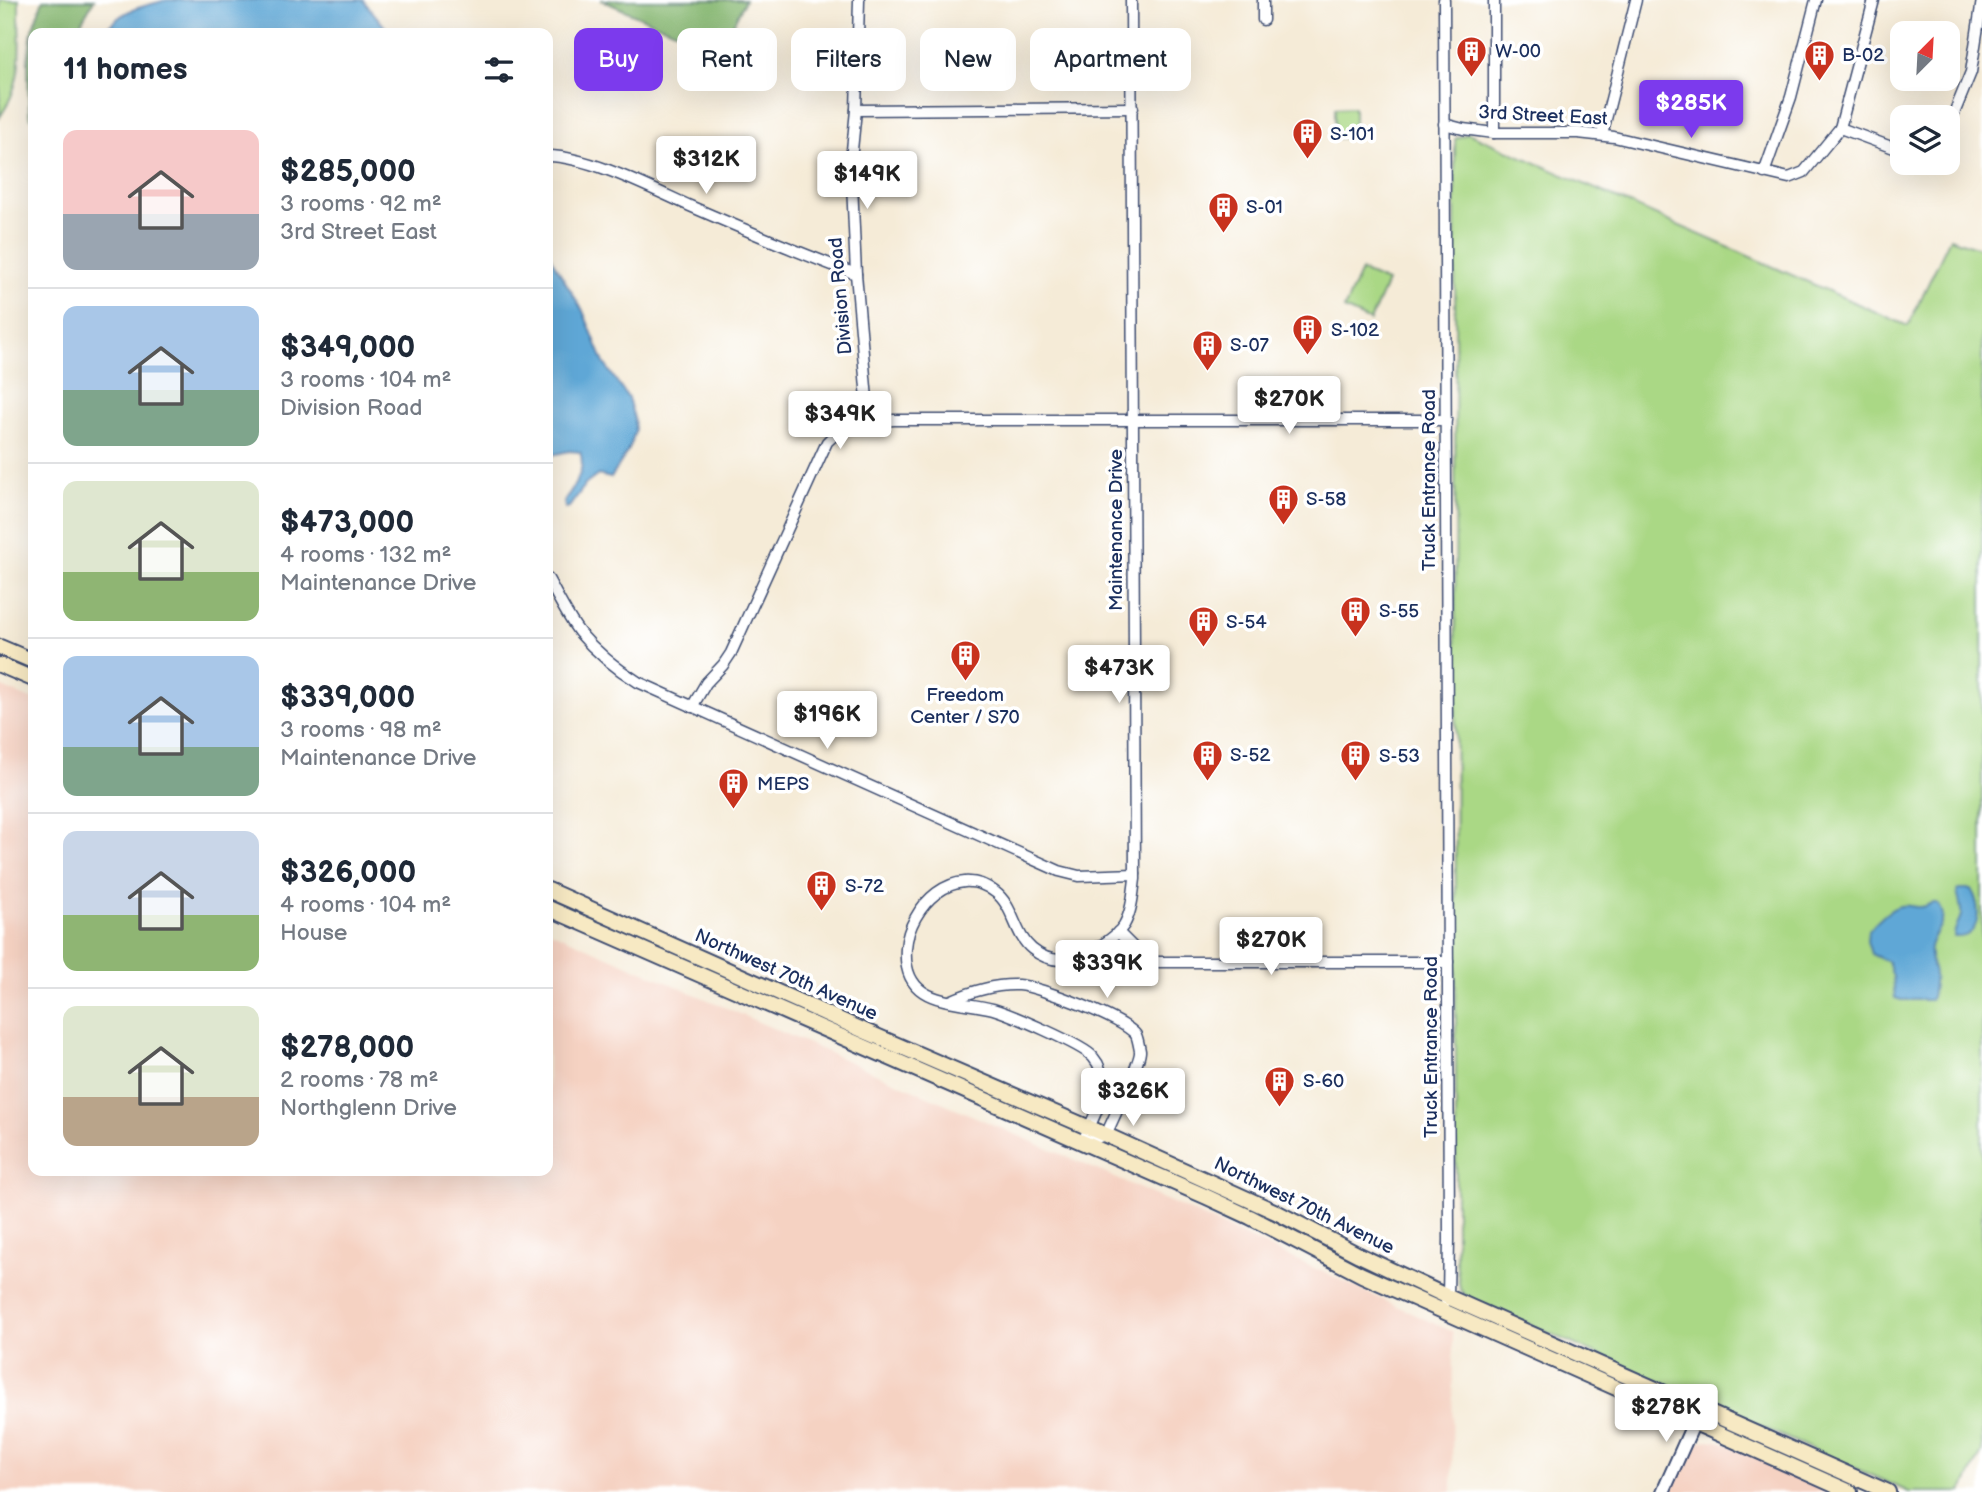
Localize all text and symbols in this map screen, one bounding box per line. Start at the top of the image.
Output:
north arrow [1890,21,1960,91]
map controls [1890,21,1960,175]
chip: Buy [574,28,663,91]
chip: Rent [677,28,777,91]
chip: Filters [791,28,906,91]
chip: New [920,28,1016,91]
chip: Apartment [1030,28,1191,91]
building icon: W-00 [1455,34,1489,78]
building icon: B-02 [1802,38,1836,82]
place label: W-00 [1495,40,1541,63]
place label: B-02 [1842,44,1885,67]
icon: filters [480,51,518,89]
text: 11 homes [63,52,187,88]
pin: $285K [1642,80,1740,140]
text: $285K [1655,89,1727,117]
street label: 3rd Street East [1478,101,1608,131]
button: layers [1890,105,1960,175]
building icon: S-101 [1290,117,1324,161]
place label: S-101 [1330,123,1374,146]
pin: $312K [657,136,755,196]
text: $312K [672,145,740,173]
pin: $149K [818,152,916,211]
text: $285,000 [280,154,416,190]
icon: home [119,158,203,242]
text: $149K [833,160,901,188]
text: 3 rooms · 92 m² [280,190,442,218]
building icon: S-01 [1206,190,1240,234]
place label: S-01 [1246,196,1283,219]
text: 3rd Street East [280,218,437,246]
street label: Division Road [824,236,858,356]
building icon: S-102 [1291,313,1325,357]
place label: S-102 [1331,319,1380,342]
building icon: S-07 [1190,328,1224,372]
text: $349,000 [280,330,415,366]
icon: home [119,334,203,418]
place label: S-07 [1230,334,1270,357]
text: 3 rooms · 104 m² [280,366,451,394]
pin: $270K [1240,376,1338,436]
text: $270K [1253,385,1325,413]
street label: Truck Entrance Road [1418,389,1441,571]
pin: $349K [791,392,889,451]
text: Division Road [280,394,422,422]
text: $349K [804,400,876,428]
street label: Maintenance Drive [1105,449,1128,611]
building icon: S-58 [1266,482,1300,526]
place label: S-58 [1306,488,1346,511]
text: $473,000 [280,505,414,541]
icon: home [119,509,203,593]
text: 4 rooms · 132 m² [280,541,451,569]
text: Maintenance Drive [280,569,476,597]
building icon: S-55 [1339,594,1373,638]
place label: S-55 [1379,600,1419,623]
building icon: S-54 [1186,605,1220,649]
place label: S-54 [1226,611,1267,634]
building icon: Freedom Center / S70 [948,639,982,683]
pin: $473K [1070,646,1168,705]
text: $473K [1084,654,1154,682]
text: $339,000 [280,680,415,716]
icon: home [119,684,203,768]
place label: Freedom Center / S70 [910,684,1020,729]
pin: $196K [778,692,876,751]
text: $196K [793,700,861,728]
text: 3 rooms · 98 m² [280,716,442,744]
building icon: S-52 [1190,738,1224,782]
building icon: S-53 [1339,739,1373,783]
text: Maintenance Drive [280,744,476,772]
place label: S-52 [1230,744,1271,767]
place label: S-53 [1379,745,1420,768]
building icon: MEPS [717,767,751,811]
place label: MEPS [757,773,809,796]
text: $326,000 [280,855,416,891]
icon: home [119,859,203,943]
building icon: S-72 [805,869,839,913]
place label: S-72 [845,875,885,898]
text: 4 rooms · 104 m² [280,891,451,919]
pin: $270K [1222,918,1320,977]
text: House [280,919,347,947]
street label: Northwest 70th Avenue [691,924,881,1026]
text: $270K [1235,926,1307,954]
pin: $339K [1058,940,1156,1000]
text: $339K [1071,949,1143,977]
street label: Truck Entrance Road [1420,956,1443,1138]
text: $278,000 [280,1030,414,1066]
icon: home [119,1034,203,1118]
building icon: S-60 [1263,1064,1297,1108]
text: 2 rooms · 78 m² [280,1066,438,1094]
pin: $326K [1084,1068,1182,1128]
place label: S-60 [1303,1070,1344,1093]
text: $326K [1097,1077,1169,1105]
text: Northglenn Drive [280,1094,457,1122]
street label: Northwest 70th Avenue [1210,1152,1398,1260]
pin: $278K [1617,1384,1715,1444]
text: $278K [1631,1393,1701,1421]

